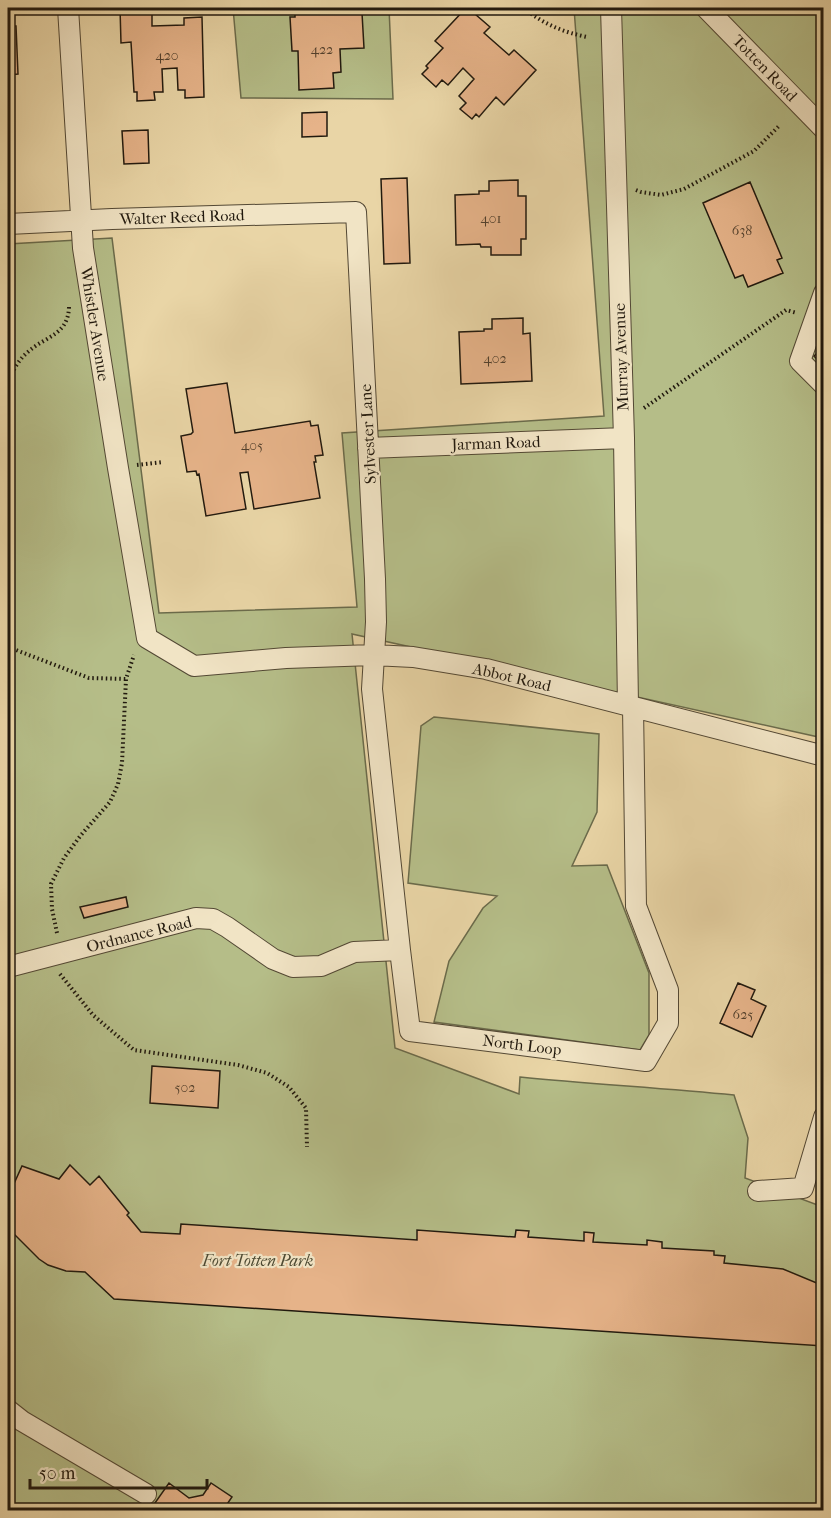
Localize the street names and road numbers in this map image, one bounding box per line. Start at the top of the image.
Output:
street label: Totten Road [729,31,802,105]
street label: Walter Reed Road [118,205,245,229]
street label: Whistler Avenue [76,265,113,382]
street label: Murray Avenue [610,303,632,411]
street label: Sylvester Lane [356,383,380,485]
street label: Jarman Road [449,432,541,454]
street label: Abbot Road [470,659,553,695]
street label: Ordnance Road [84,912,194,956]
street label: North Loop [481,1031,563,1059]

